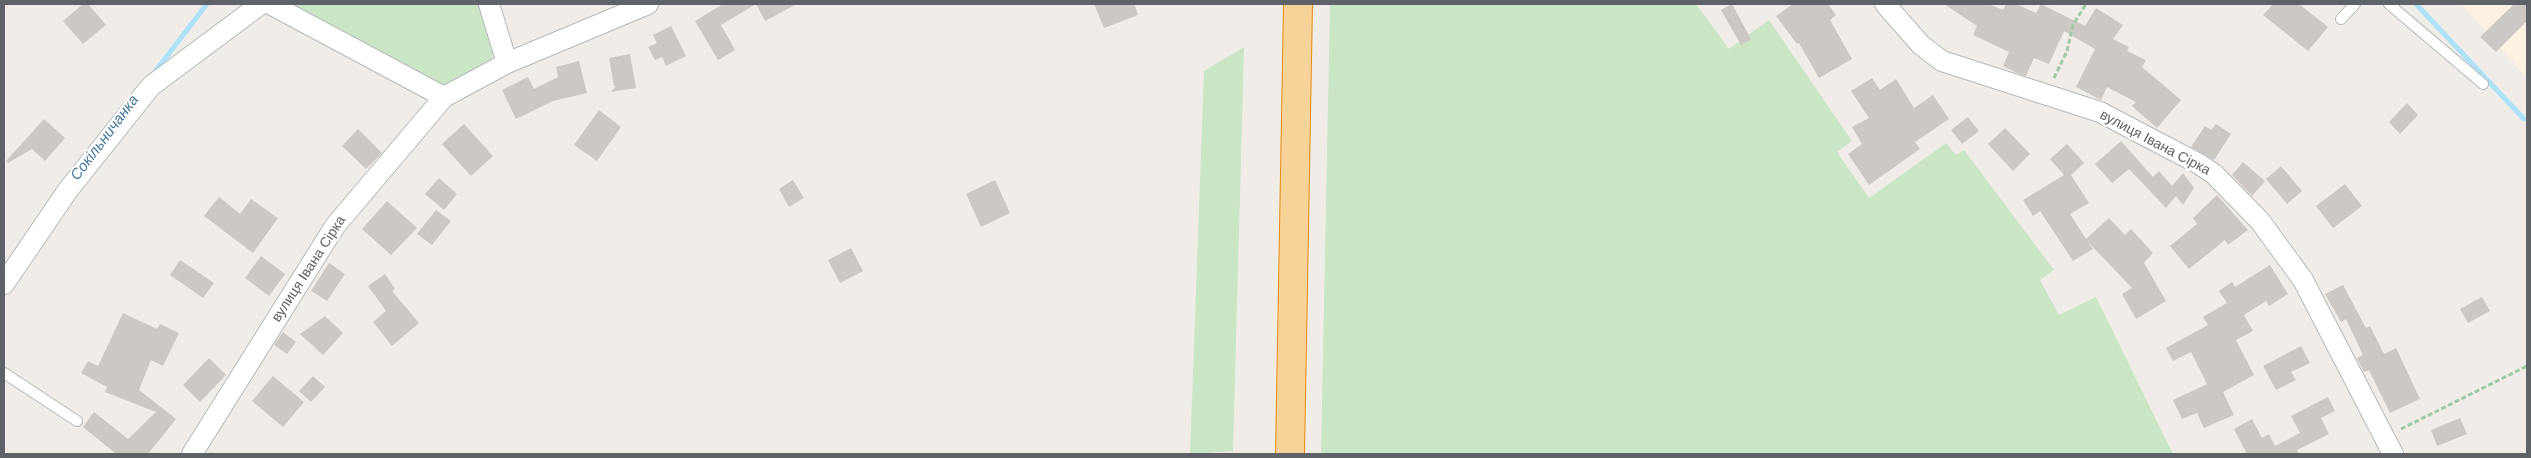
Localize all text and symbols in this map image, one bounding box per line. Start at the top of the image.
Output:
water label: Сокільничанка [67,92,143,184]
street label: вулиця Івана Сірка [2097,107,2213,179]
street label: вулиця Івана Сірка [268,213,350,325]

